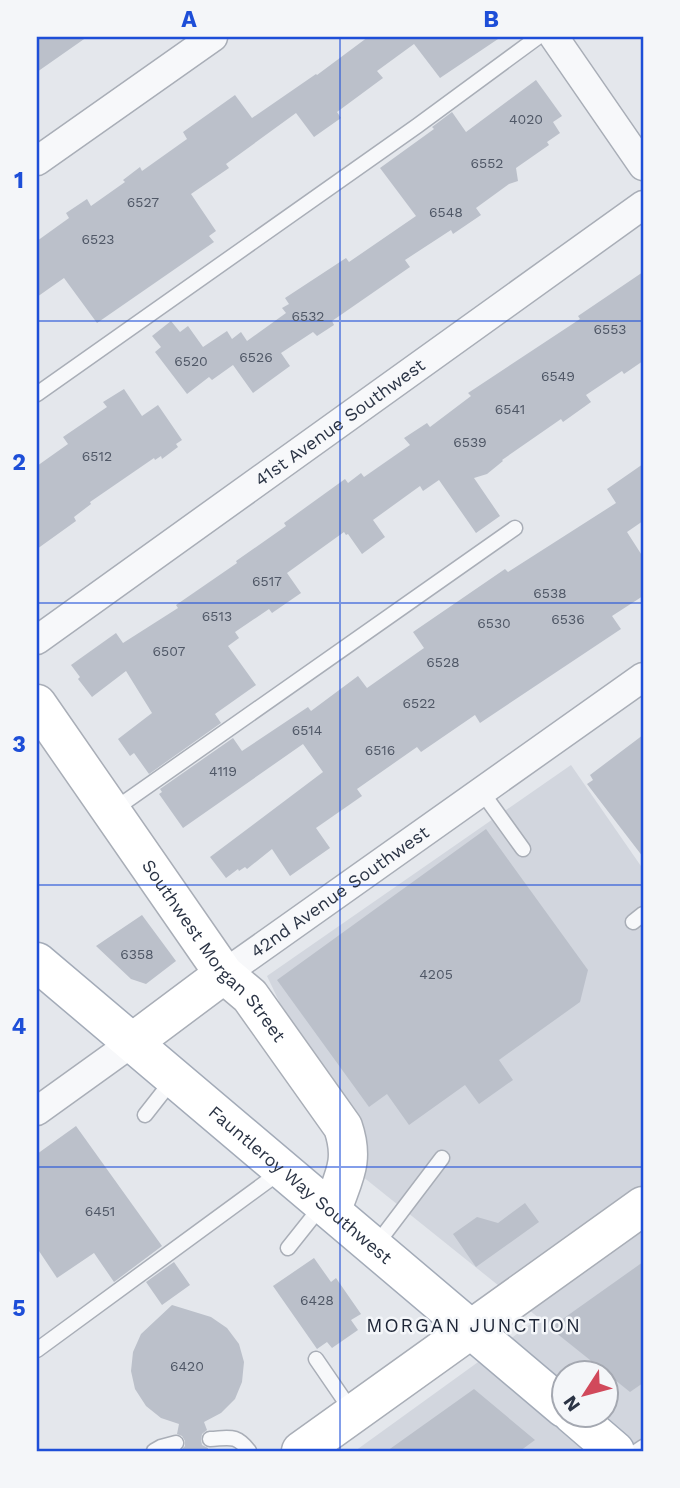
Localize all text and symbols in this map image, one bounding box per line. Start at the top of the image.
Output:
text: A [181,6,197,33]
text: B [483,6,499,33]
house number: 4020 [509,111,543,127]
house number: 6552 [471,155,503,171]
text: 1 [14,167,24,194]
house number: 6527 [127,194,159,210]
house number: 6548 [429,204,463,220]
house number: 6523 [82,231,114,247]
house number: 6532 [292,308,324,324]
house number: 6553 [594,321,626,337]
house number: 6526 [239,349,273,365]
house number: 6520 [174,353,208,369]
street label: 41st Avenue Southwest [251,354,429,490]
house number: 6549 [541,368,575,384]
house number: 6541 [495,401,525,417]
house number: 6539 [453,434,487,450]
house number: 6512 [82,448,112,464]
text: 2 [12,449,26,476]
house number: 6517 [252,573,282,589]
house number: 6538 [533,585,567,601]
house number: 6513 [202,608,232,624]
house number: 6536 [551,611,585,627]
house number: 6530 [477,615,511,631]
house number: 6507 [153,643,186,659]
house number: 6528 [426,654,460,670]
house number: 6522 [403,695,435,711]
house number: 6514 [292,722,322,738]
text: 3 [12,731,26,758]
house number: 6516 [365,742,395,758]
house number: 4119 [209,763,237,779]
street label: 42nd Avenue Southwest [246,821,433,962]
street label: Southwest Morgan Street [138,855,290,1046]
house number: 6358 [120,946,154,962]
house number: 4205 [419,966,453,982]
text: 4 [12,1013,27,1040]
street label: Fauntleroy Way Southwest [205,1101,397,1268]
house number: 6451 [85,1203,115,1219]
house number: 6428 [300,1292,334,1308]
text: 5 [12,1295,26,1322]
district label: MORGAN JUNCTION [366,1314,582,1337]
house number: 6420 [170,1358,204,1374]
north arrow [550,1358,620,1428]
text: N [558,1391,585,1416]

